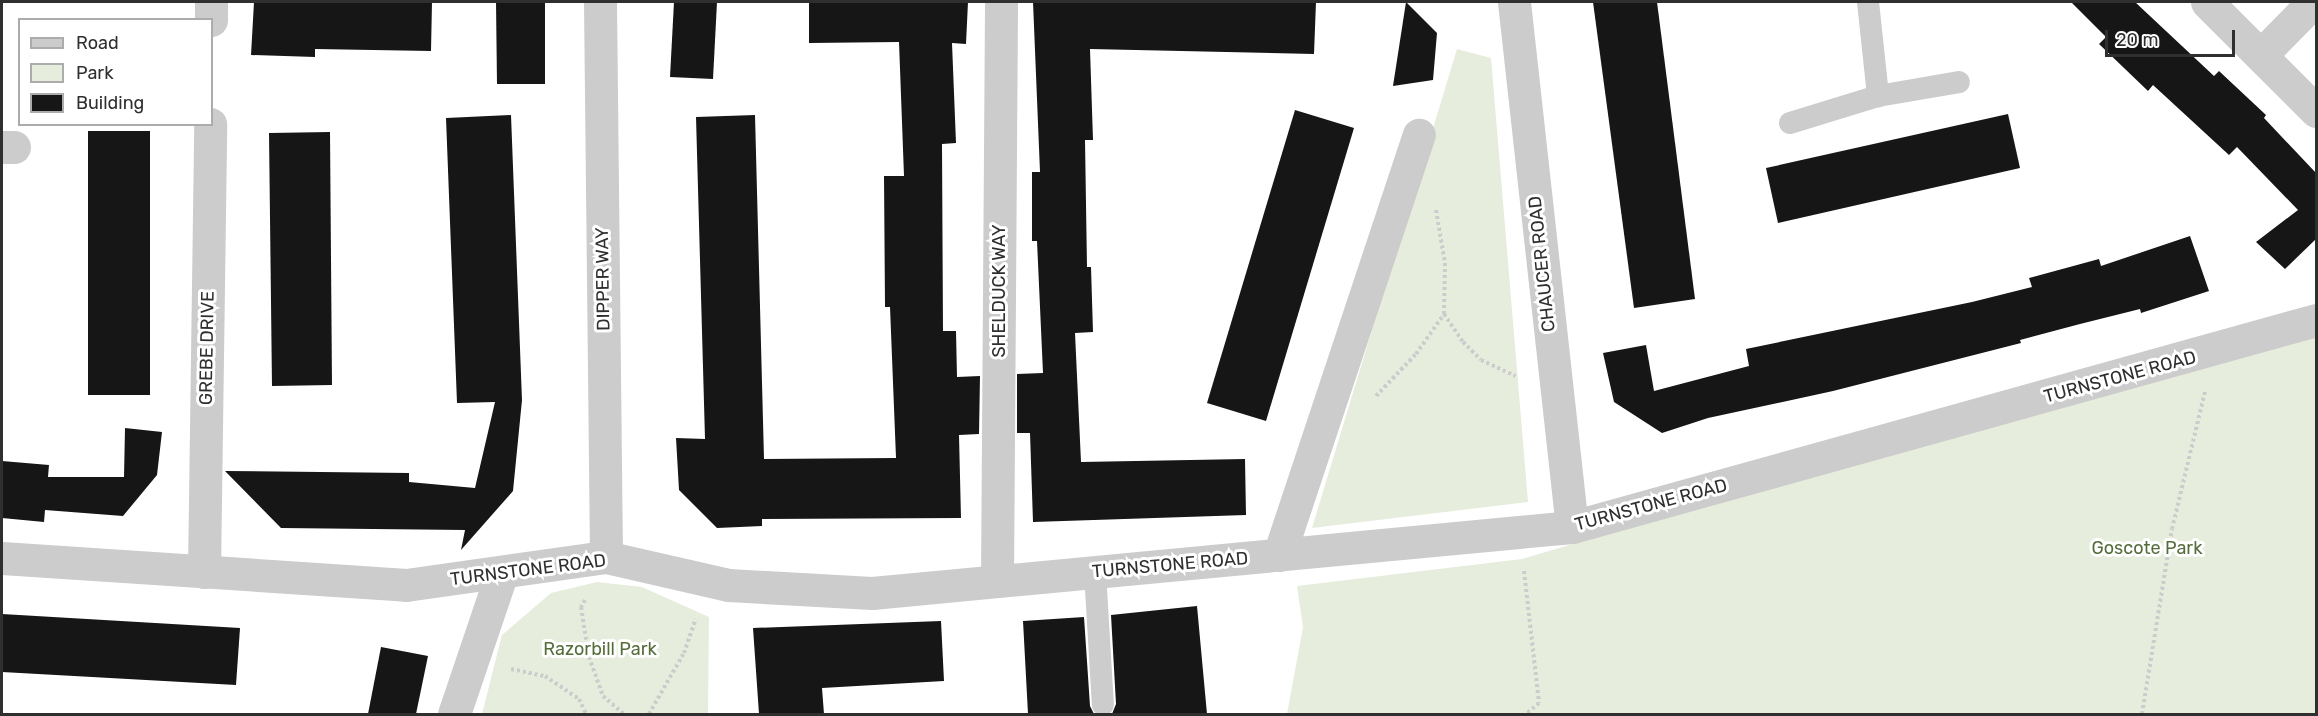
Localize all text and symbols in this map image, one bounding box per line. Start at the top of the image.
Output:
legend [18,18,213,126]
scale bar [2108,18,2238,56]
text: 20 m [2116,29,2158,51]
text: Road [76,32,119,54]
text: Park [76,62,113,84]
text: Building [76,92,144,114]
street label: CHAUCER ROAD [1524,195,1560,333]
street label: SHELDUCK WAY [988,224,1010,358]
street label: DIPPER WAY [591,227,615,331]
street label: GREBE DRIVE [195,291,219,405]
street label: TURNSTONE ROAD [2042,346,2198,408]
street label: TURNSTONE ROAD [1573,474,1729,536]
park label: Goscote Park [2092,537,2202,559]
street label: TURNSTONE ROAD [1091,547,1249,583]
street label: TURNSTONE ROAD [449,550,607,590]
park label: Razorbill Park [543,638,657,660]

